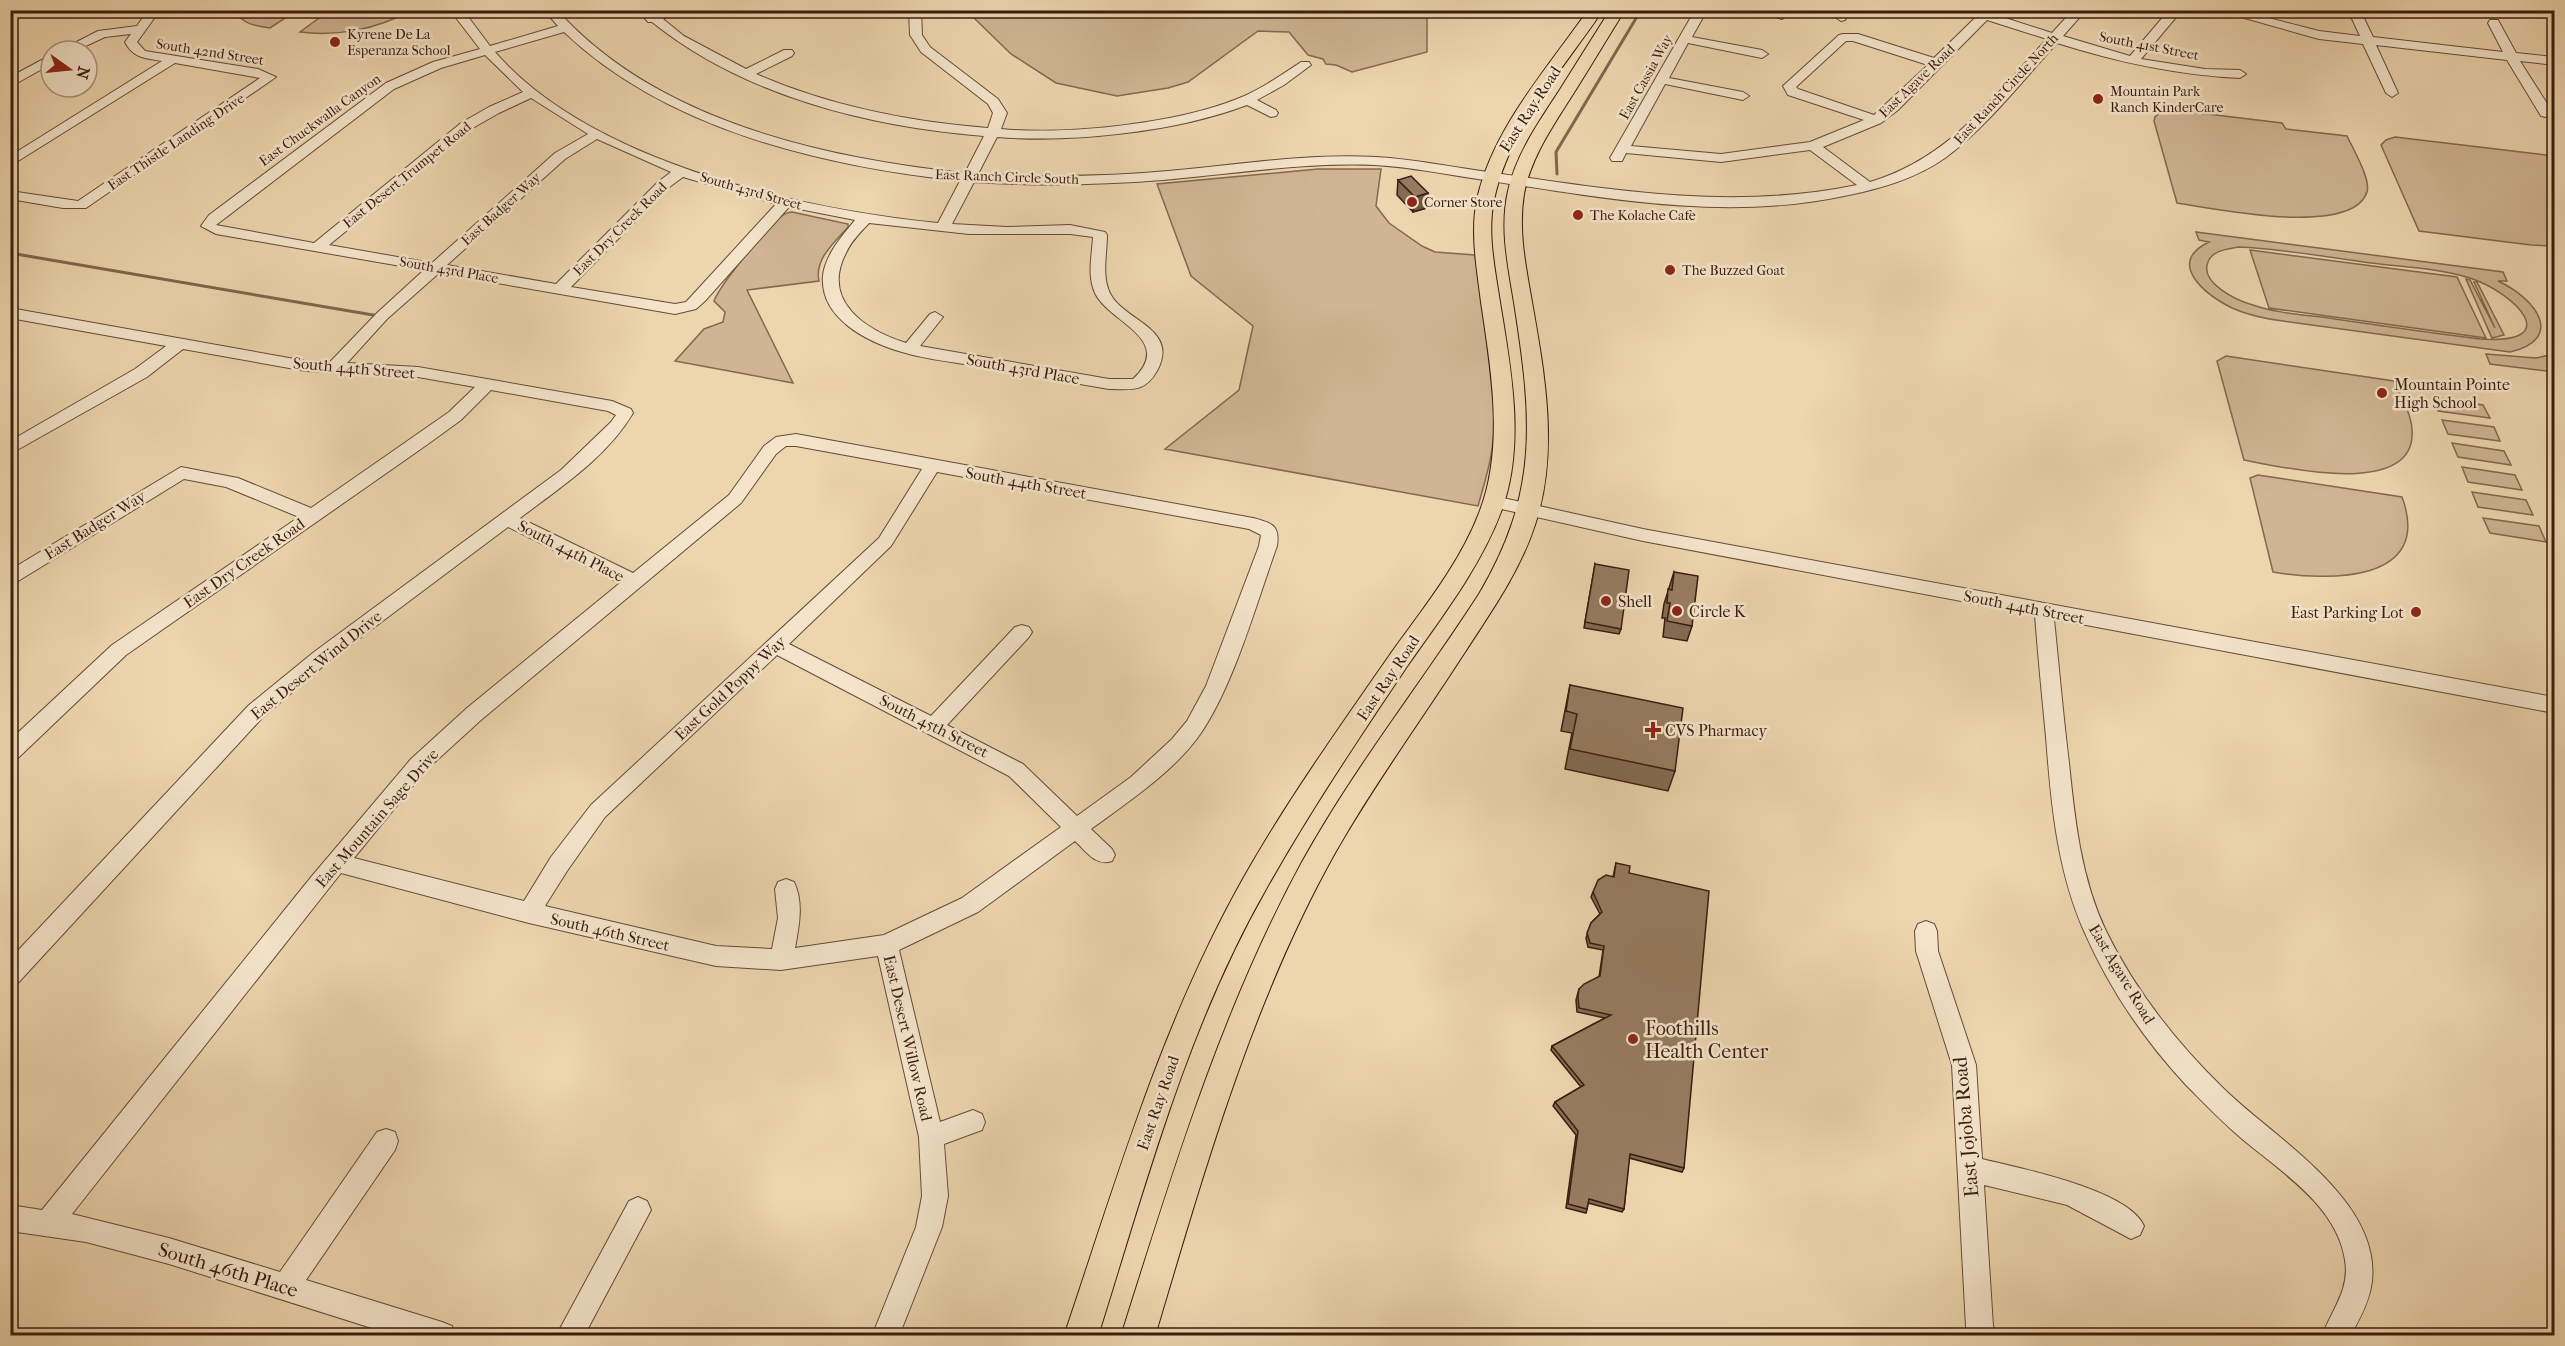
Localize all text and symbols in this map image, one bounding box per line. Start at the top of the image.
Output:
place label: Kyrene De La Esperanza School [347,26,451,59]
street label: South 41st Street [2098,28,2200,64]
street label: East Ranch Circle North [1950,30,2062,148]
street label: East Cassia Way [1616,31,1677,122]
street label: South 42nd Street [155,35,265,69]
marker: Kyrene De La Esperanza School [328,35,342,49]
north arrow [39,39,99,99]
street label: East Agave Road [1876,40,1959,121]
street label: East Ray Road [1495,62,1565,156]
text: N [72,64,94,82]
street label: East Chuckwalla Canyon [256,70,384,170]
place label: Mountain Park Ranch KinderCare [2110,83,2224,116]
street label: East Thistle Landing Drive [104,90,248,194]
marker: Mountain Park Ranch KinderCare [2091,92,2105,106]
street label: East Desert Trumpet Road [340,118,475,232]
street label: East Ranch Circle South [935,166,1079,188]
street label: East Badger Way [458,168,545,249]
street label: South 43rd Street [698,168,804,214]
street label: East Dry Creek Road [570,178,671,279]
place label: Corner Store [1424,194,1502,211]
marker: Corner Store [1405,195,1419,209]
place label: The Kolache Cafe [1590,207,1696,224]
marker: The Kolache Cafe [1571,208,1585,222]
street label: South 43rd Place [398,253,500,287]
place label: The Buzzed Goat [1682,262,1785,279]
marker: The Buzzed Goat [1663,263,1677,277]
street label: South 43rd Place [965,350,1081,388]
street label: South 44th Street [292,353,416,383]
place label: Mountain Pointe High School [2394,375,2510,412]
marker: Mountain Pointe High School [2375,386,2389,400]
street label: South 44th Street [964,463,1088,503]
street label: East Badger Way [41,486,149,564]
street label: East Dry Creek Road [180,514,309,612]
street label: South 44th Place [515,516,627,586]
street label: South 44th Street [1962,586,2086,628]
place label: Shell [1618,592,1652,611]
marker: Shell [1599,594,1613,608]
place label: Circle K [1689,602,1747,621]
place label: East Parking Lot [2291,603,2404,622]
marker: Circle K [1670,604,1684,618]
marker: East Parking Lot [2409,605,2423,619]
street label: East Desert Wind Drive [247,606,385,724]
street label: East Gold Poppy Way [671,631,790,744]
street label: East Ray Road [1353,632,1424,724]
street label: South 45th Street [876,690,992,762]
place label: CVS Pharmacy [1665,721,1767,740]
marker: CVS Pharmacy [1646,723,1660,737]
street label: East Mountain Sage Drive [311,745,443,891]
street label: South 46th Street [549,909,672,955]
street label: East Agave Road [2085,921,2159,1028]
street label: East Desert Willow Road [880,953,936,1123]
place label: Foothills Health Center [1645,1017,1769,1063]
marker: Foothills Health Center [1626,1032,1640,1046]
street label: East Ray Road [1133,1053,1183,1153]
street label: East Jojoba Road [1948,1055,1984,1198]
street label: South 46th Place [155,1238,301,1302]

